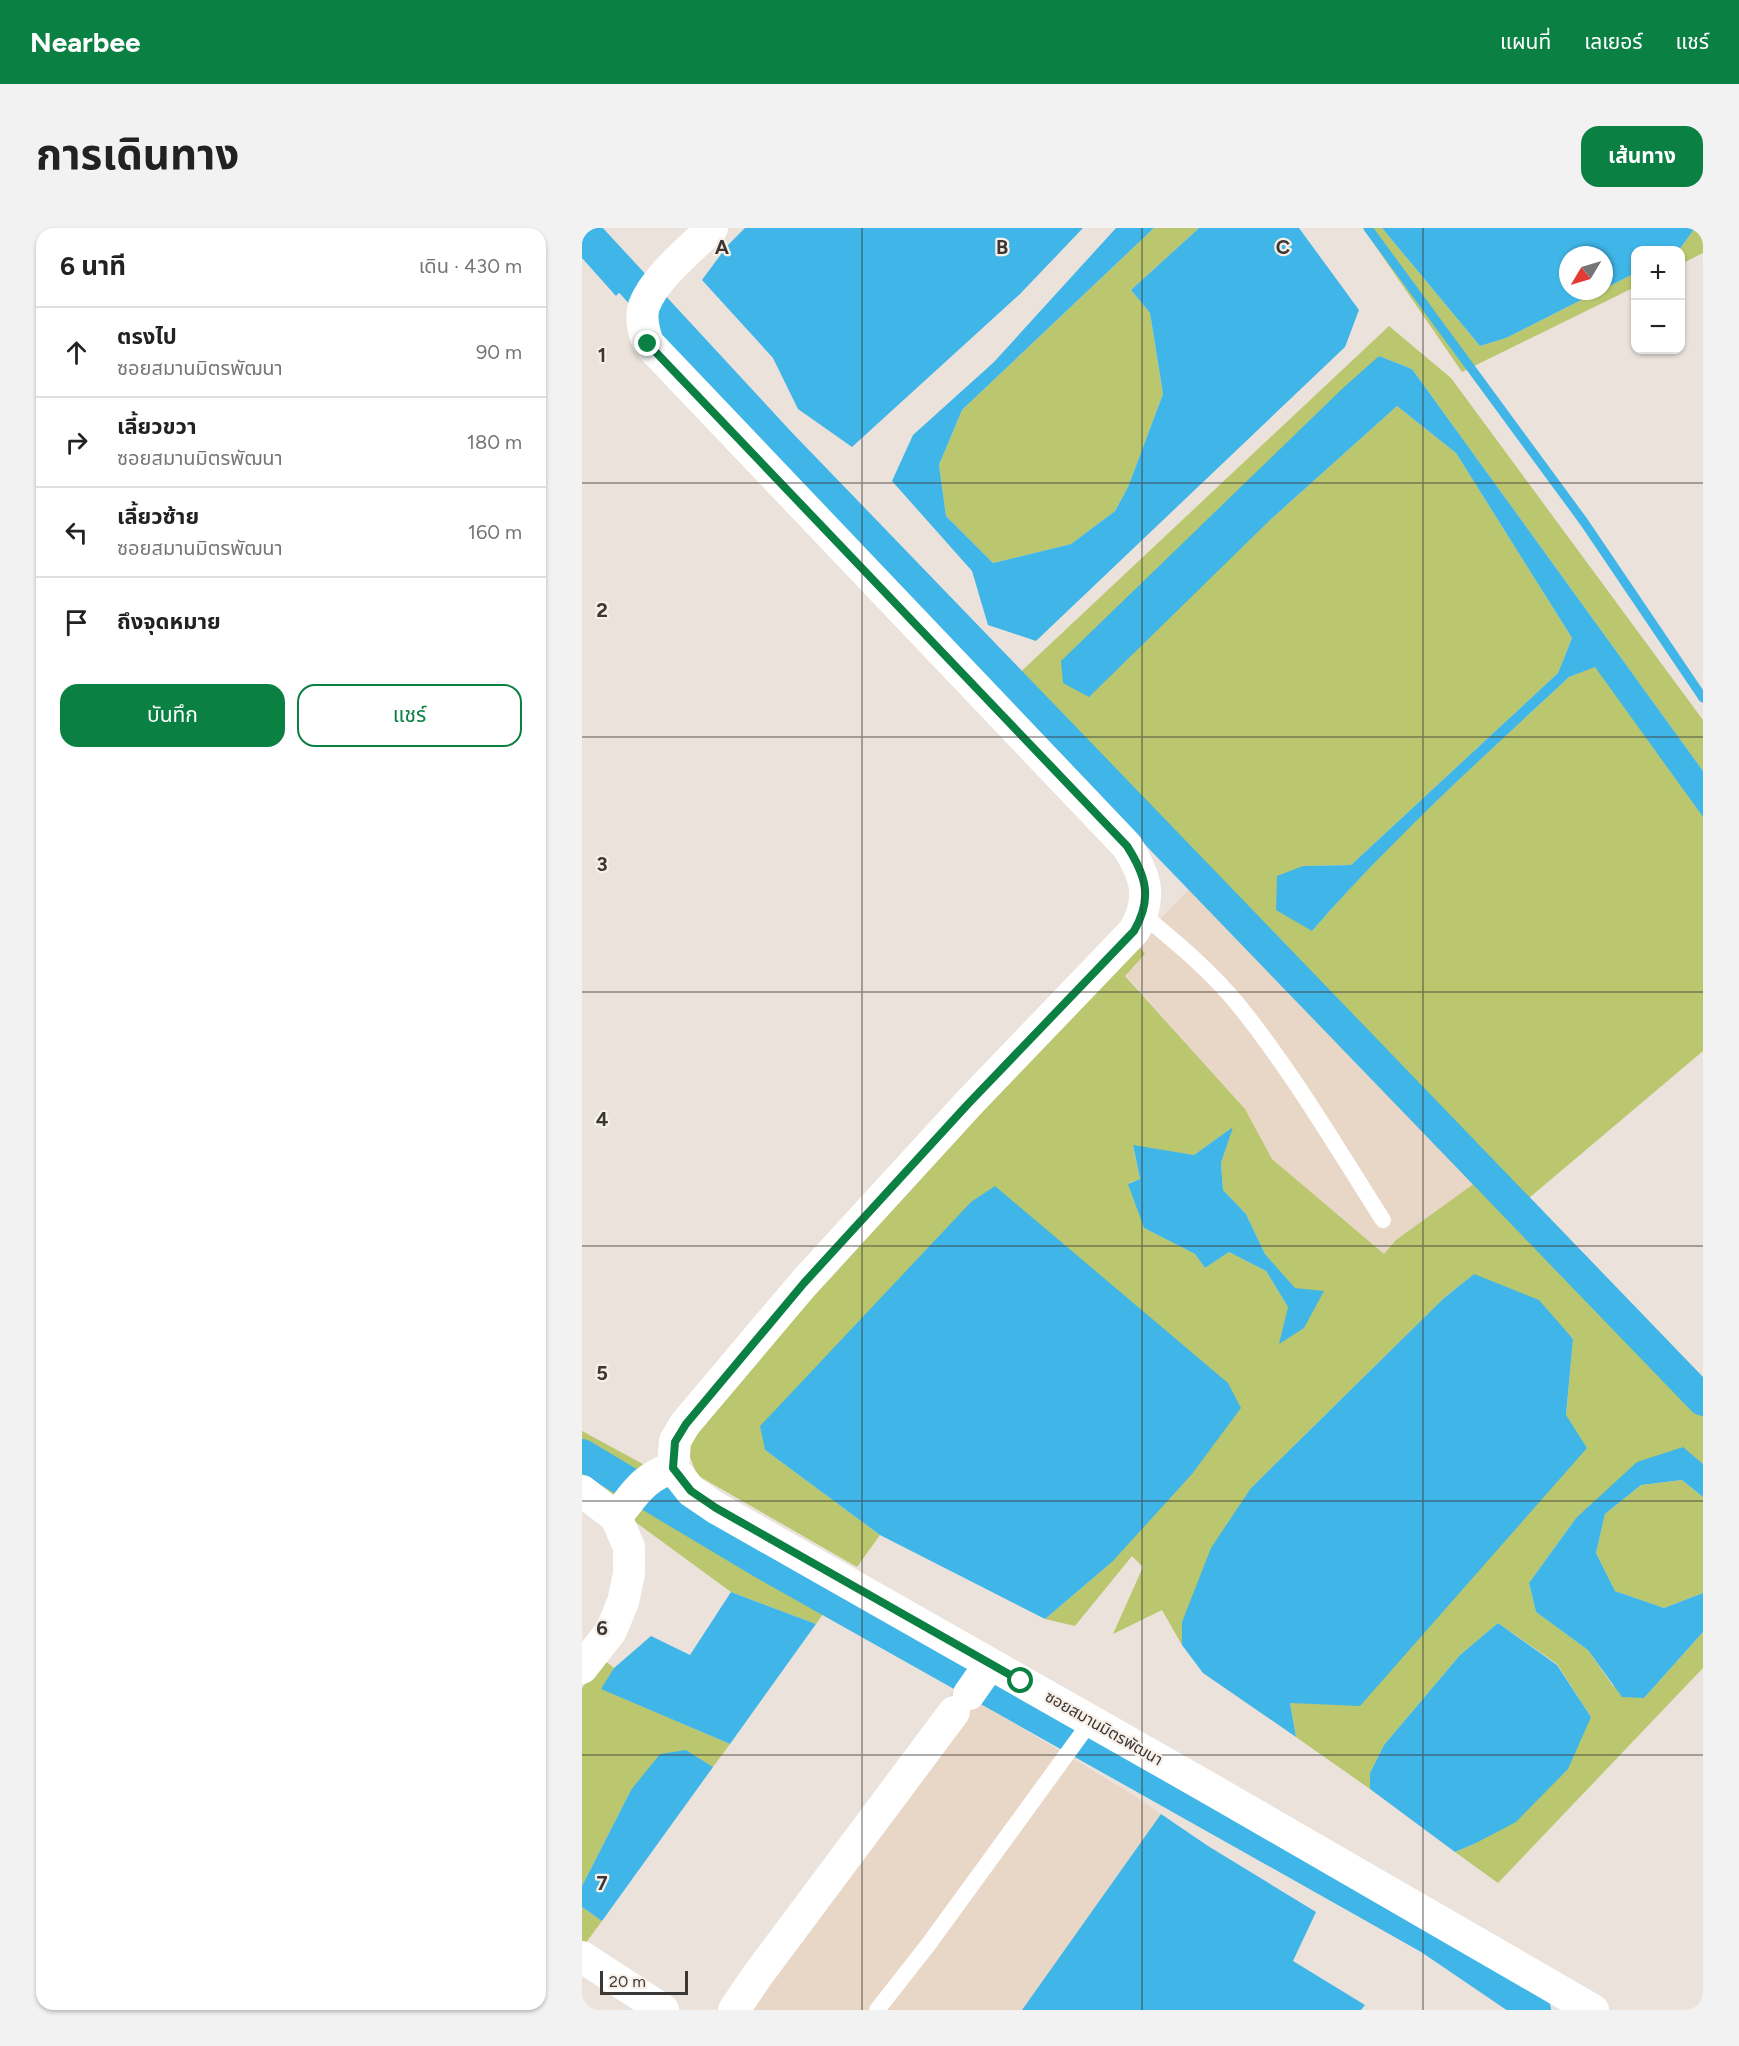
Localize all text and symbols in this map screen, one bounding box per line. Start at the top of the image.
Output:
text: Nearbee [30,25,140,59]
text: แผนที่ [1500,29,1551,54]
text: เลเยอร์ [1584,29,1643,54]
text: แชร์ [1676,29,1709,54]
button: เส้นทาง [1581,126,1703,187]
text: การเดินทาง [36,129,239,180]
text: A [715,235,730,259]
text: B [996,235,1008,259]
text: C [1276,235,1290,259]
north arrow [1559,246,1613,300]
map controls [1631,246,1685,354]
button: + [1631,246,1685,300]
text: 6 นาที [60,250,126,282]
text: เดิน · 430 m [419,254,522,278]
button: − [1631,300,1685,354]
text: ตรงไป [117,323,177,350]
route end [634,330,660,356]
icon: ahead [60,336,93,369]
text: 90 m [476,340,522,364]
text: 1 [598,343,606,367]
text: ซอยสมานมิตรพัฒนา [117,356,283,380]
text: เลี้ยวขวา [117,413,197,440]
icon: right [60,426,93,459]
text: 180 m [467,430,522,454]
text: ซอยสมานมิตรพัฒนา [117,446,283,470]
text: เลี้ยวซ้าย [117,503,199,530]
icon: left [60,516,93,549]
text: 160 m [468,520,522,544]
text: ซอยสมานมิตรพัฒนา [117,536,283,560]
text: 2 [596,598,608,622]
icon: arrive [60,606,93,639]
text: ถึงจุดหมาย [117,608,221,635]
button: บันทึก [60,684,285,747]
button: แชร์ [297,684,522,747]
text: 3 [596,852,608,876]
text: 4 [596,1107,609,1131]
text: 5 [596,1361,608,1385]
text: 6 [596,1616,608,1640]
route start [1007,1667,1033,1693]
street label: ซอยสมานมิตรพัฒนา [1042,1687,1166,1769]
text: 7 [596,1871,608,1895]
scale bar [600,1968,688,1996]
text: 20 m [609,1972,646,1991]

